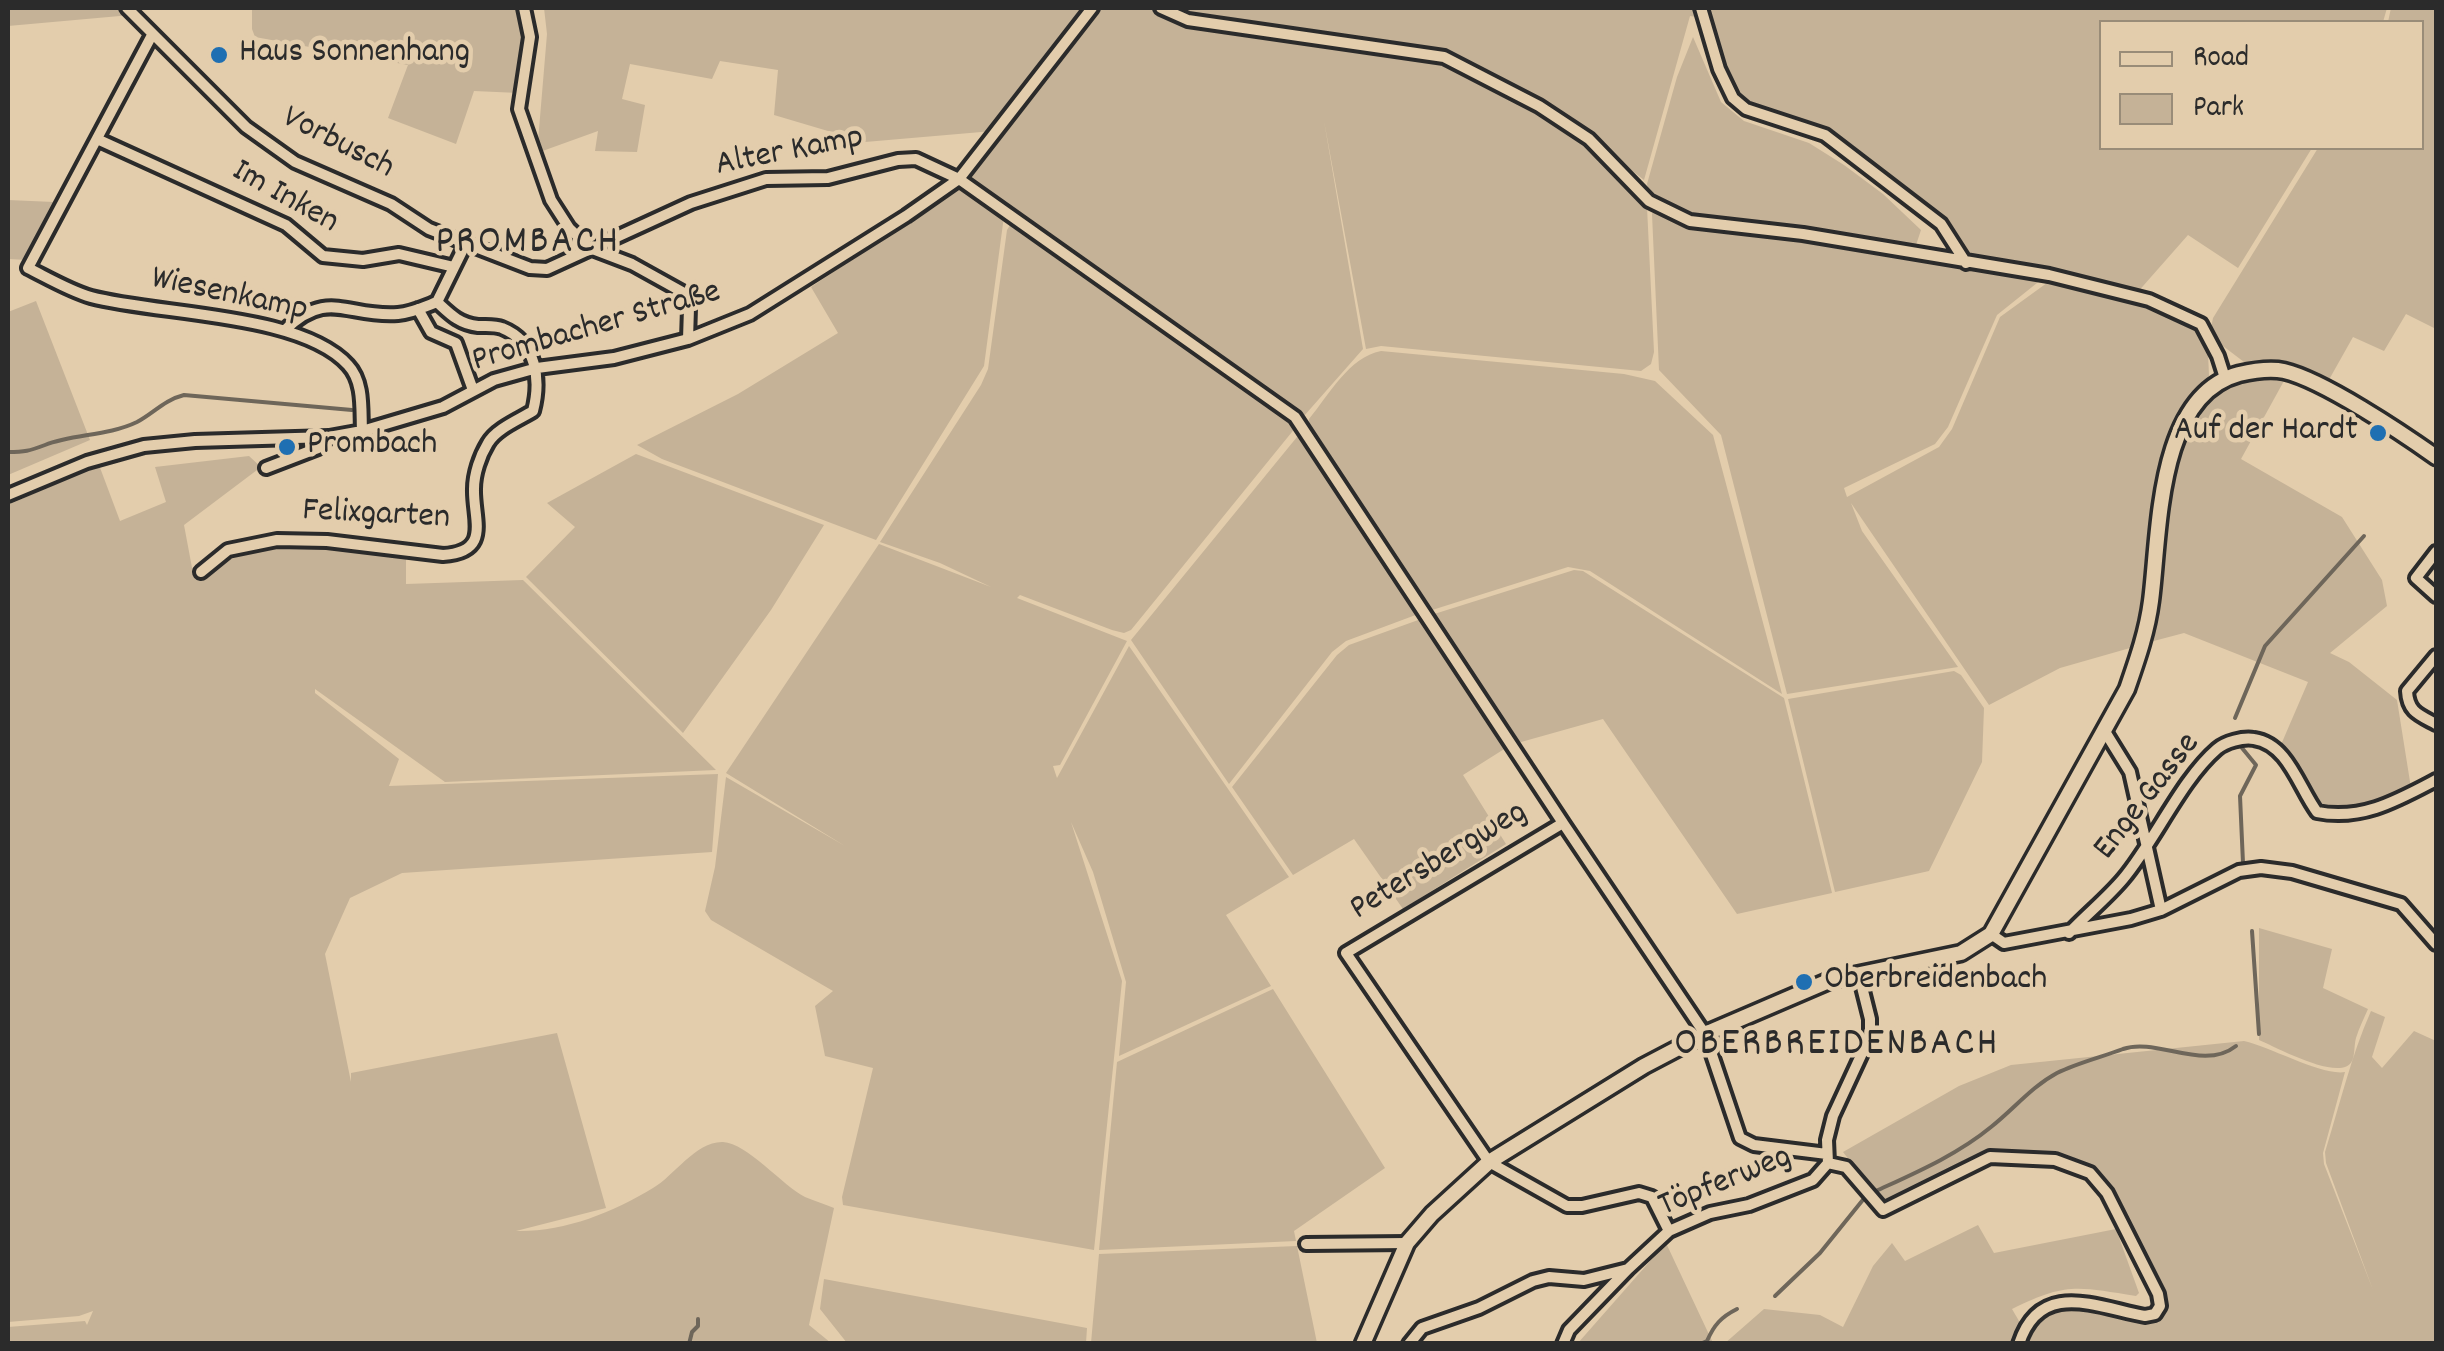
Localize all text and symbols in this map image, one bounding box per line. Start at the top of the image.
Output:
legend [2099,20,2424,150]
place label: Haus Sonnenhang [239,34,470,76]
text: Road [2193,38,2249,81]
marker: Haus Sonnenhang [208,44,230,66]
text: Park [2193,88,2244,131]
street label: Vorbusch [274,99,400,191]
street label: Alter Kamp [713,119,867,189]
street label: Im Inken [223,153,345,245]
district label: PROMBACH [435,222,621,270]
street label: Wiesenkamp [147,260,311,334]
street label: Prombacher Straße [468,273,726,385]
place label: Auf der Hardt [2174,412,2358,454]
marker: Auf der Hardt [2367,422,2389,444]
place label: Prombach [307,426,437,468]
marker: Prombach [276,436,298,458]
street label: Felixgarten [301,492,451,542]
street label: Enge Gasse [2086,726,2212,870]
street label: Petersbergweg [1344,794,1536,932]
place label: Oberbreidenbach [1824,961,2047,1003]
marker: Oberbreidenbach [1793,971,1815,993]
district label: OBERBREIDENBACH [1674,1024,2000,1072]
street label: Töpferweg [1653,1138,1799,1230]

